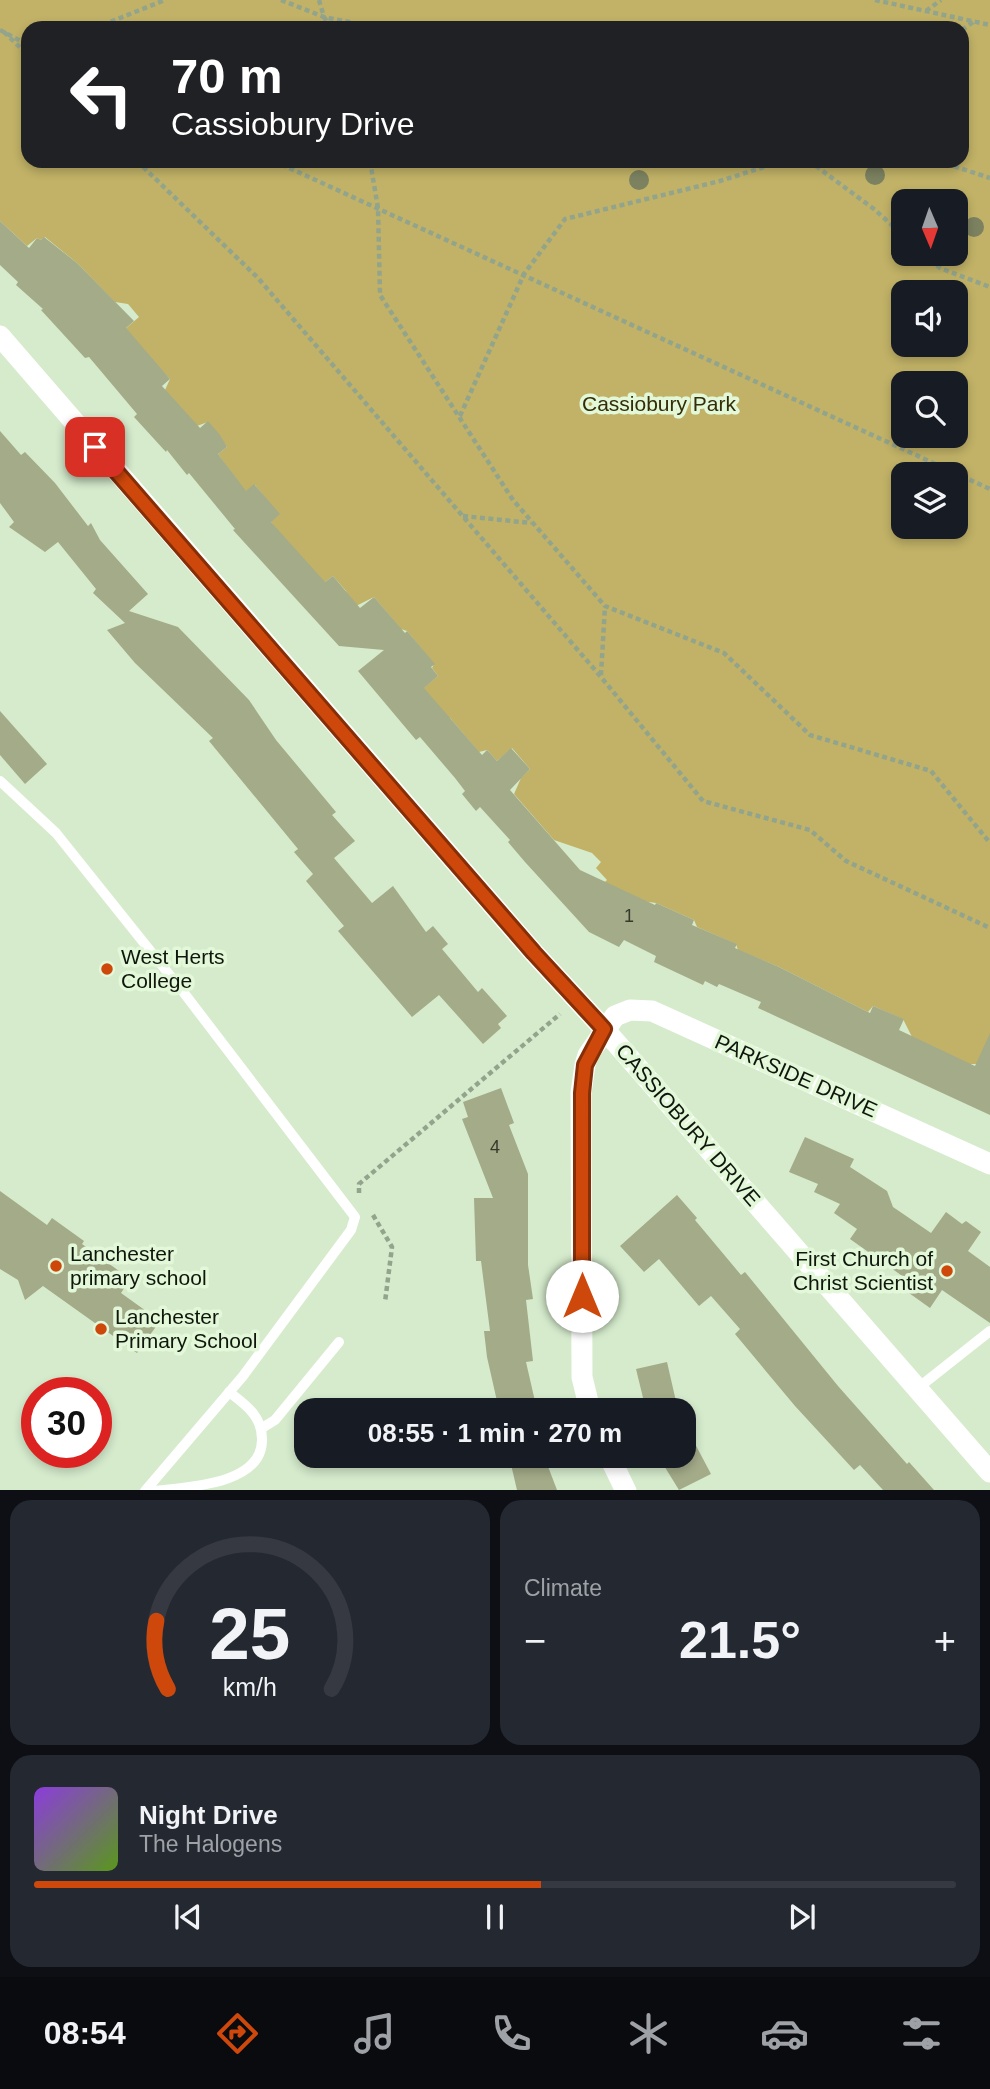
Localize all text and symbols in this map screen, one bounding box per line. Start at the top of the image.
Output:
icon: left [56,49,147,140]
text: 70 m [171,49,283,103]
text: Cassiobury Drive [171,106,415,142]
north arrow [891,189,968,266]
map controls [891,189,968,539]
button: sound [891,280,968,357]
button: search [891,371,968,448]
park label: Cassiobury Park [582,392,737,415]
pin [65,417,125,477]
icon: arrive [76,428,114,466]
button: layers [891,462,968,539]
house number: 1 [624,906,634,926]
place label: West Herts College [121,945,224,992]
marker: West Herts College [99,961,115,977]
street label: PARKSIDE DRIVE [712,1030,881,1122]
street label: CASSIOBURY DRIVE [612,1039,765,1210]
house number: 4 [490,1137,500,1157]
place label: Lanchester primary school [70,1242,207,1289]
place label: First Church of Christ Scientist [793,1247,933,1294]
marker: Lanchester primary school [48,1258,64,1274]
position arrow [545,1259,619,1333]
marker: First Church of Christ Scientist [939,1263,955,1279]
place label: Lanchester Primary School [115,1305,257,1352]
marker: Lanchester Primary School [93,1321,109,1337]
speed limit sign: 30 [21,1377,112,1468]
text: 08:55 · 1 min · 270 m [368,1418,622,1448]
text: Climate [524,1575,602,1601]
text: 25 [210,1593,290,1674]
text: 21.5° [679,1611,801,1669]
text: − [524,1620,546,1662]
text: + [934,1620,956,1662]
text: km/h [223,1672,277,1700]
text: Night Drive [139,1800,278,1830]
text: The Halogens [139,1831,282,1857]
icon: previous [169,1898,207,1936]
icon: pause [476,1898,514,1936]
icon: next [783,1898,821,1936]
icon: directions [213,2009,262,2058]
icon: music [350,2009,399,2058]
icon: phone [487,2009,536,2058]
icon: climate [624,2009,673,2058]
icon: car [760,2009,809,2058]
icon: filters [897,2009,946,2058]
text: 08:54 [44,2015,126,2051]

